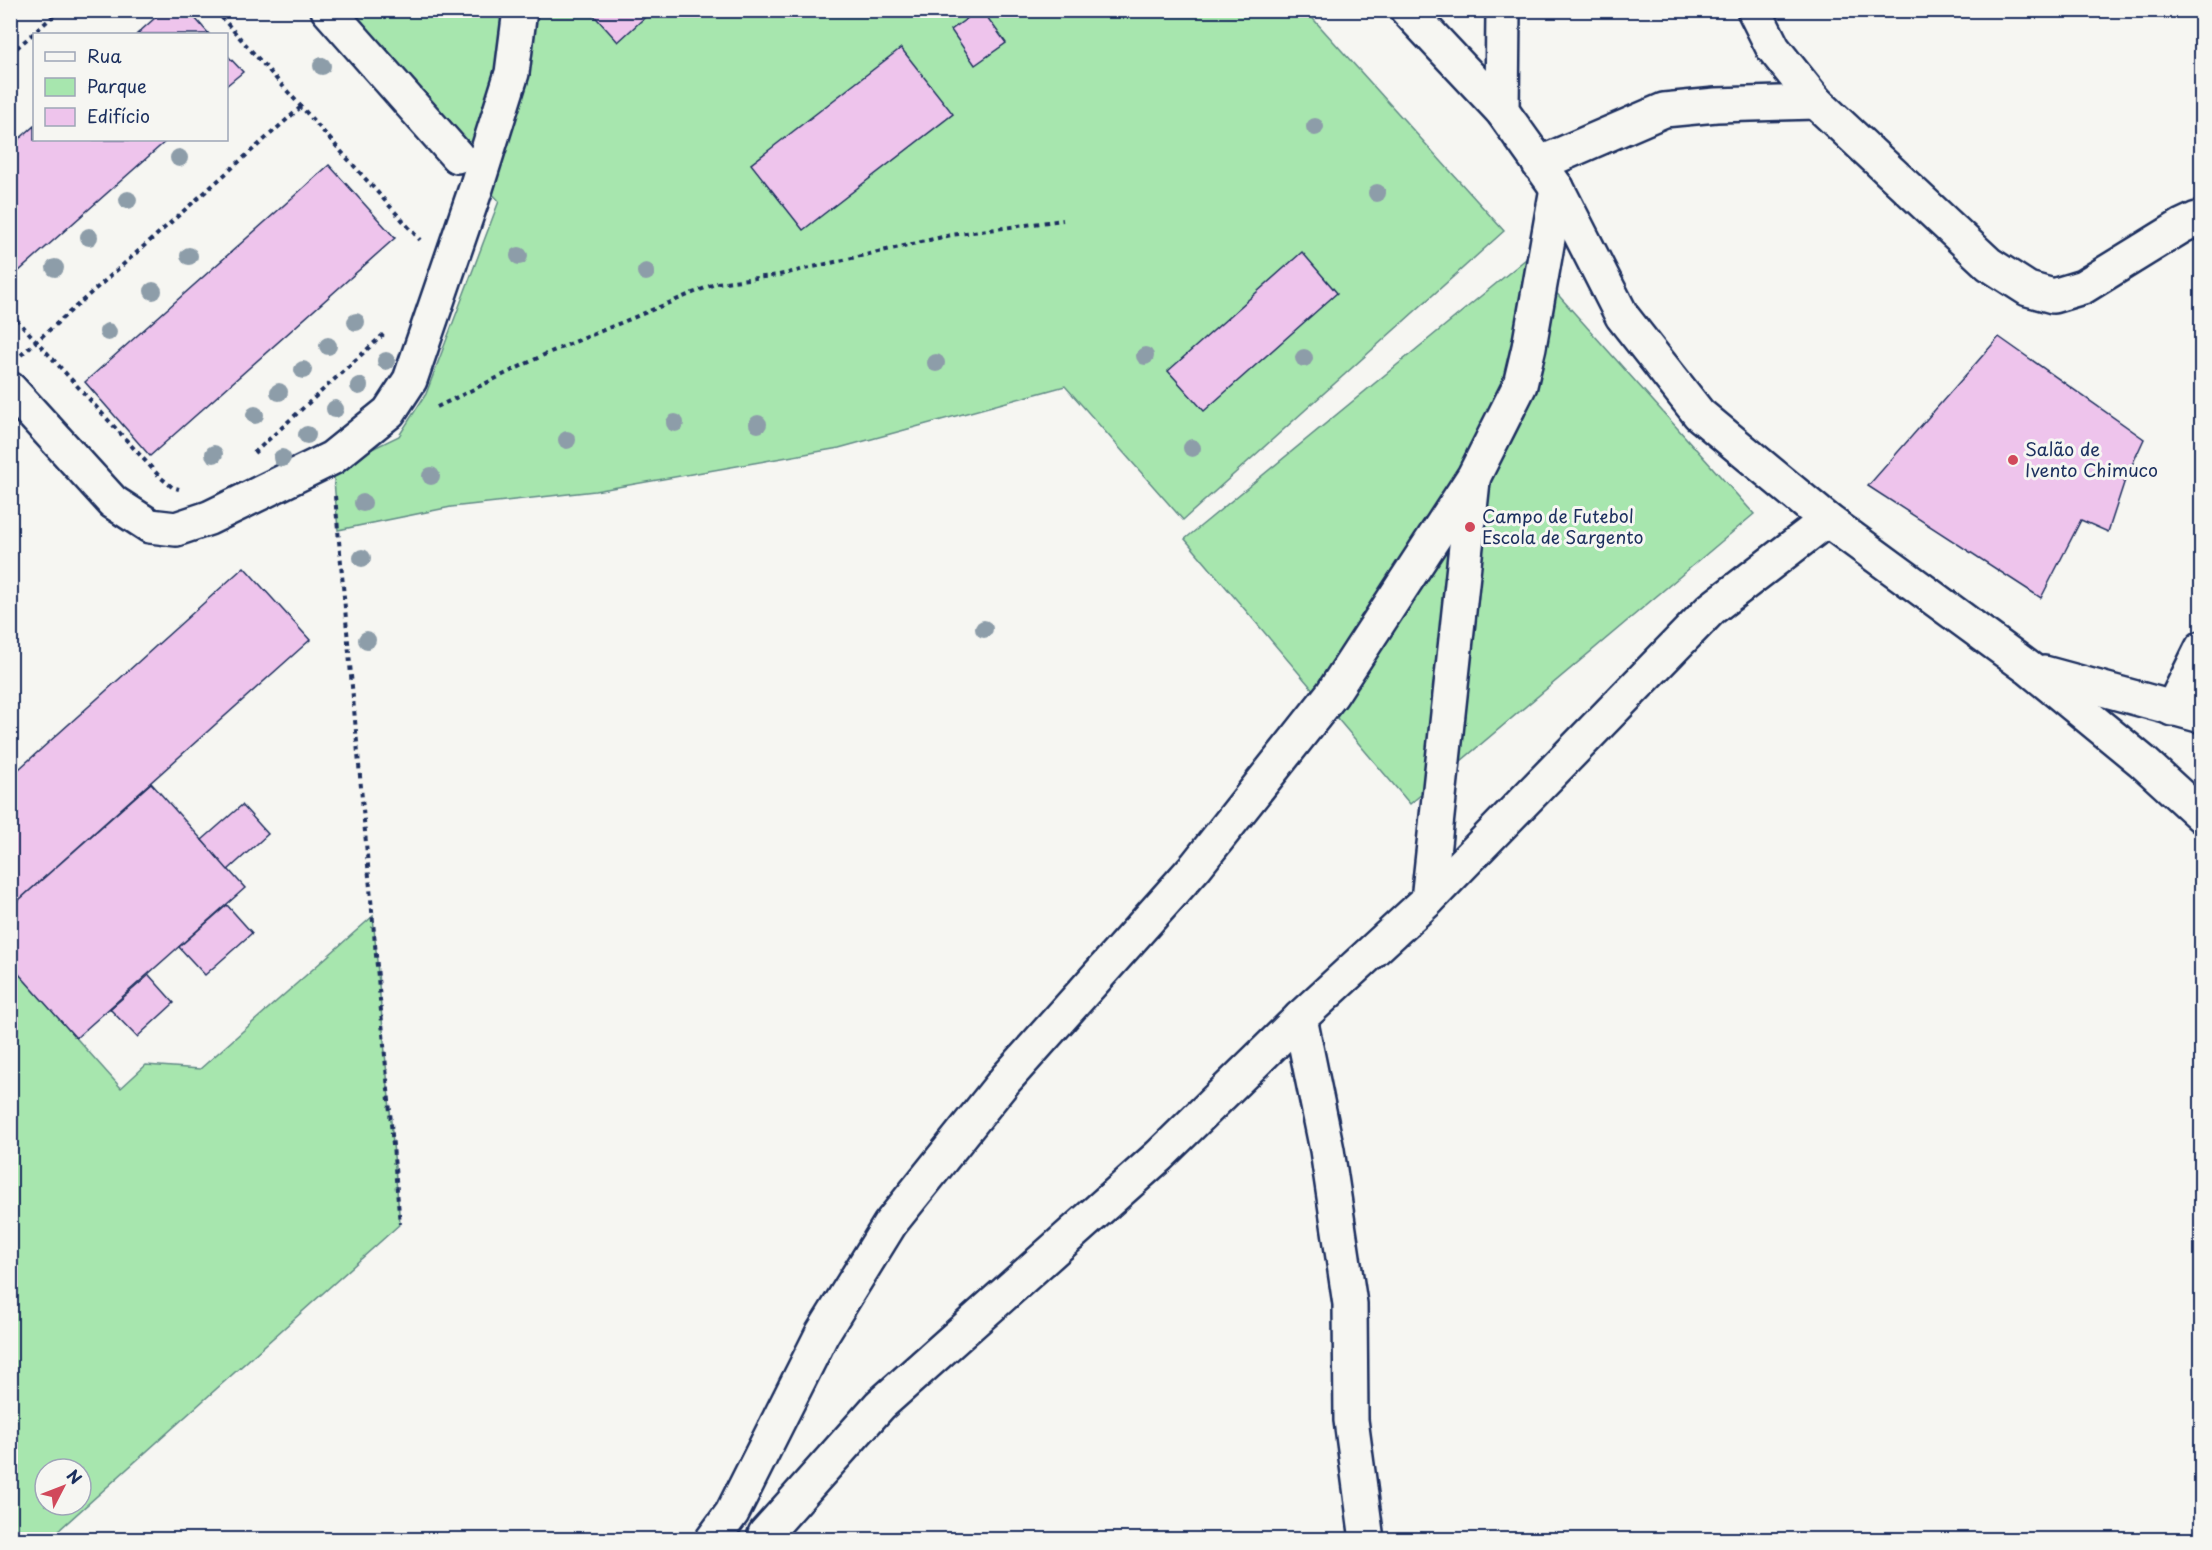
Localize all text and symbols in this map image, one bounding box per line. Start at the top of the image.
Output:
legend [33,33,228,141]
text: Rua [87,42,122,69]
text: Parque [87,72,147,99]
text: Edifício [87,102,150,129]
place label: Salão de Ivento Chimuco [2025,435,2158,483]
marker: Salão de Ivento Chimuco [2006,453,2020,467]
place label: Campo de Futebol Escola de Sargento [1482,502,1644,550]
marker: Campo de Futebol Escola de Sargento [1463,520,1477,534]
north arrow [33,1457,93,1517]
text: N [62,1464,88,1489]

